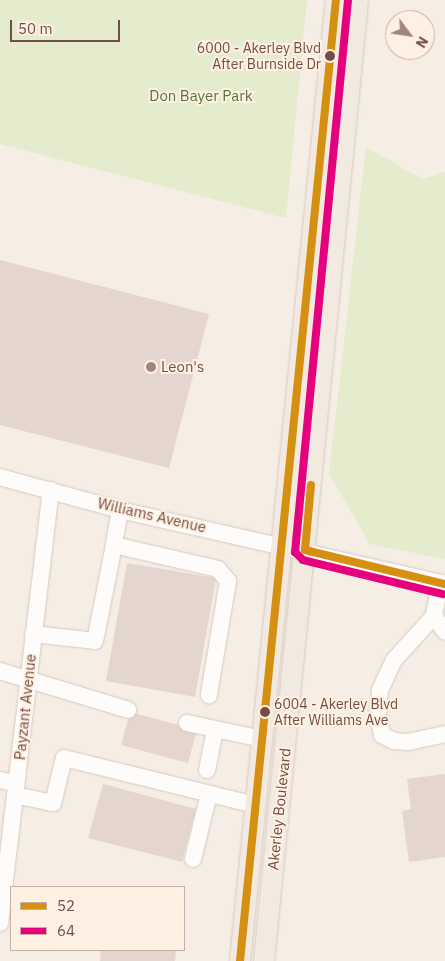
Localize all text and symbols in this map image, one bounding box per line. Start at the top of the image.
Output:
scale bar [12,10,122,42]
north arrow [385,10,435,60]
text: 50 m [18,19,53,38]
text: N [412,33,432,51]
place label: 6000 - Akerley Blvd After Burnside Dr [197,40,321,72]
marker: 6000 - Akerley Blvd After Burnside Dr [325,51,335,61]
park label: Don Bayer Park [149,87,253,105]
place label: Leon's [161,358,204,376]
marker: Leon's [145,361,157,373]
street label: Williams Avenue [96,494,208,536]
street label: Payzant Avenue [10,653,40,761]
place label: 6004 - Akerley Blvd After Williams Ave [274,696,398,729]
marker: 6004 - Akerley Blvd After Williams Ave [260,707,270,717]
street label: Akerley Boulevard [264,747,294,871]
legend [10,886,185,951]
text: 52 [57,896,75,915]
text: 64 [57,921,75,940]

